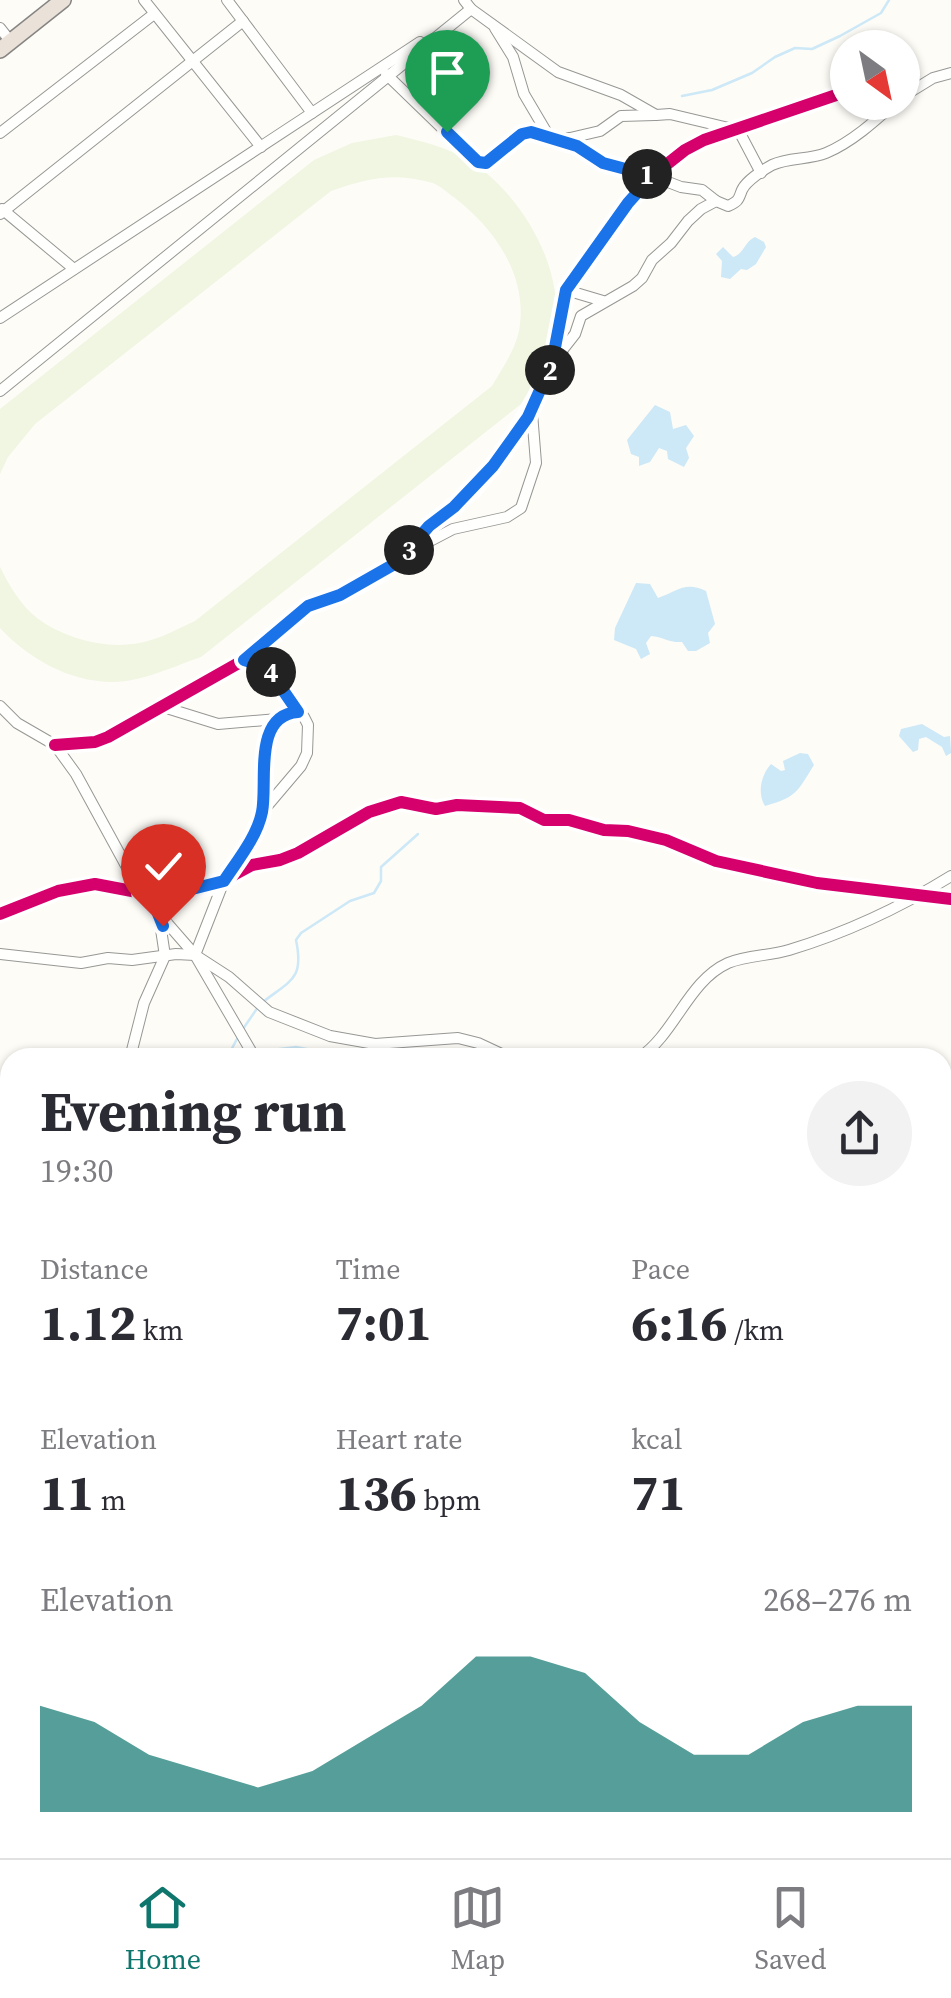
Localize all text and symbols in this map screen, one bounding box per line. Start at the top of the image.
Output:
pin [405,30,490,133]
north arrow [830,30,920,120]
map controls [830,30,920,120]
icon: arrive [420,45,475,100]
pin: 1 [622,149,672,199]
text: 1 [639,155,655,193]
pin: 2 [525,345,575,395]
text: 2 [542,351,558,389]
pin: 3 [384,525,434,575]
text: 3 [401,531,417,569]
pin: 4 [246,647,296,697]
text: 4 [263,653,279,691]
pin [121,824,206,927]
icon: check [136,839,191,894]
text: Evening run [40,1074,347,1149]
button: share [807,1081,912,1186]
text: 19:30 [40,1149,114,1193]
text: Distance [40,1250,149,1288]
text: Time [336,1250,400,1288]
text: Pace [631,1250,690,1288]
text: 1.12 [40,1288,136,1357]
text: 7:01 [336,1288,432,1357]
text: 6:16 [631,1288,728,1357]
text: km [136,1311,183,1349]
text: /km [728,1311,784,1349]
text: Elevation [40,1420,157,1458]
text: Heart rate [336,1420,462,1458]
text: kcal [631,1420,682,1458]
text: 11 [40,1458,94,1527]
text: 136 [336,1458,417,1527]
text: 71 [631,1458,686,1527]
text: m [94,1481,126,1519]
text: bpm [417,1481,481,1519]
text: Elevation [40,1578,174,1622]
text: 268–276 m [763,1578,912,1622]
tab: Home [125,1880,201,1978]
tab: Map [450,1880,505,1978]
tab: Saved [755,1880,826,1978]

